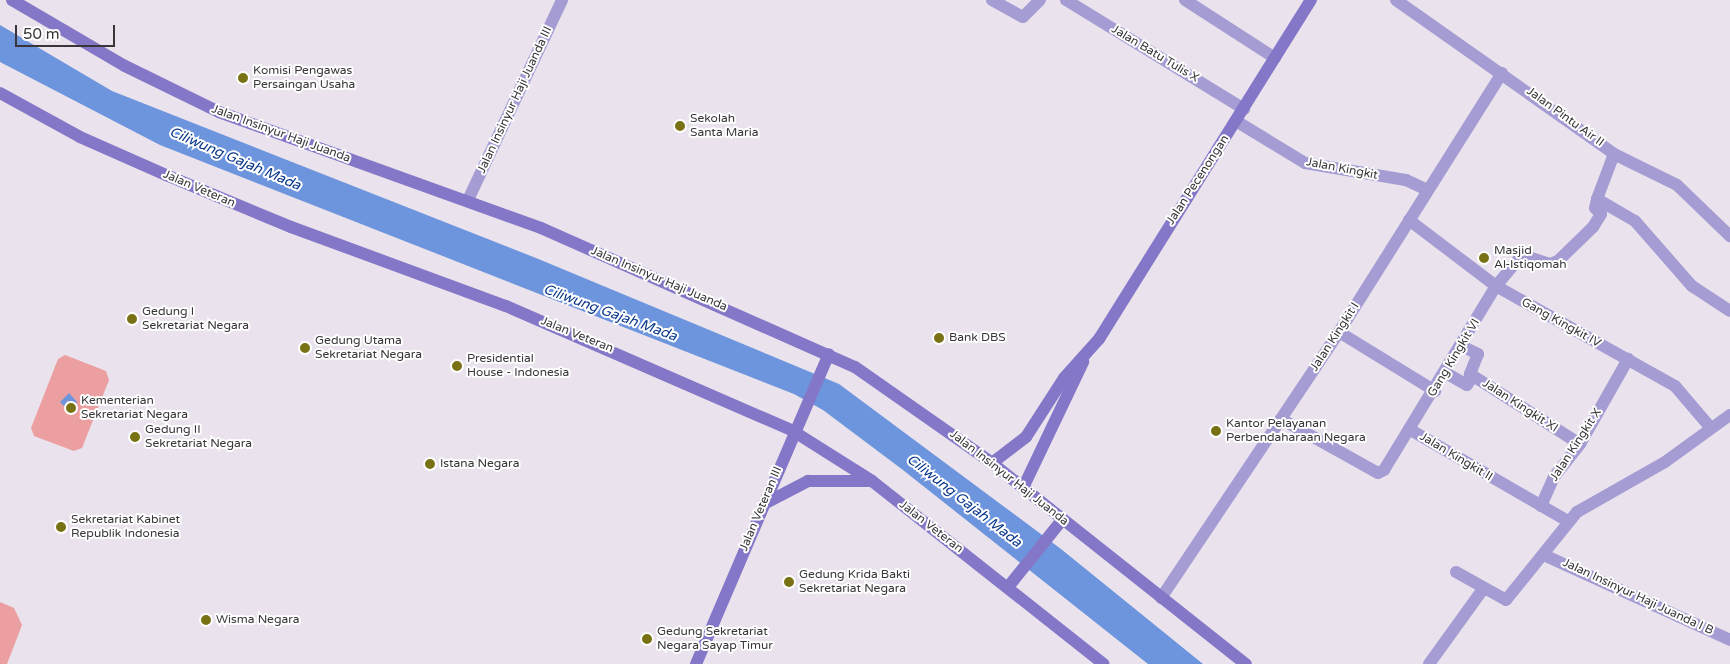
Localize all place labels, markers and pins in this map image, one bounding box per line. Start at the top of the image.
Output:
place label: Komisi Pengawas Persaingan Usaha [253,64,355,92]
marker: Komisi Pengawas Persaingan Usaha [237,72,249,84]
place label: Sekolah Santa Maria [690,112,758,140]
marker: Sekolah Santa Maria [674,120,686,132]
place label: Masjid Al-Istiqomah [1494,244,1567,272]
marker: Masjid Al-Istiqomah [1478,252,1490,264]
place label: Gedung I Sekretariat Negara [142,305,249,333]
marker: Gedung I Sekretariat Negara [126,313,138,325]
place label: Bank DBS [949,331,1006,345]
marker: Bank DBS [933,332,945,344]
place label: Gedung Utama Sekretariat Negara [315,334,422,362]
marker: Gedung Utama Sekretariat Negara [299,342,311,354]
place label: Presidential House - Indonesia [467,352,569,380]
marker: Presidential House - Indonesia [451,360,463,372]
place label: Kementerian Sekretariat Negara [81,394,188,422]
marker: Kementerian Sekretariat Negara [65,402,77,414]
place label: Kantor Pelayanan Perbendaharaan Negara [1226,417,1366,445]
place label: Gedung II Sekretariat Negara [145,423,252,451]
marker: Kantor Pelayanan Perbendaharaan Negara [1210,425,1222,437]
marker: Gedung II Sekretariat Negara [129,431,141,443]
place label: Istana Negara [440,457,519,471]
marker: Istana Negara [424,458,436,470]
place label: Sekretariat Kabinet Republik Indonesia [71,513,180,541]
marker: Sekretariat Kabinet Republik Indonesia [55,521,67,533]
place label: Gedung Krida Bakti Sekretariat Negara [799,568,910,596]
marker: Gedung Krida Bakti Sekretariat Negara [783,576,795,588]
place label: Wisma Negara [216,613,300,627]
marker: Wisma Negara [200,614,212,626]
place label: Gedung Sekretariat Negara Sayap Timur [657,625,773,653]
marker: Gedung Sekretariat Negara Sayap Timur [641,633,653,645]

